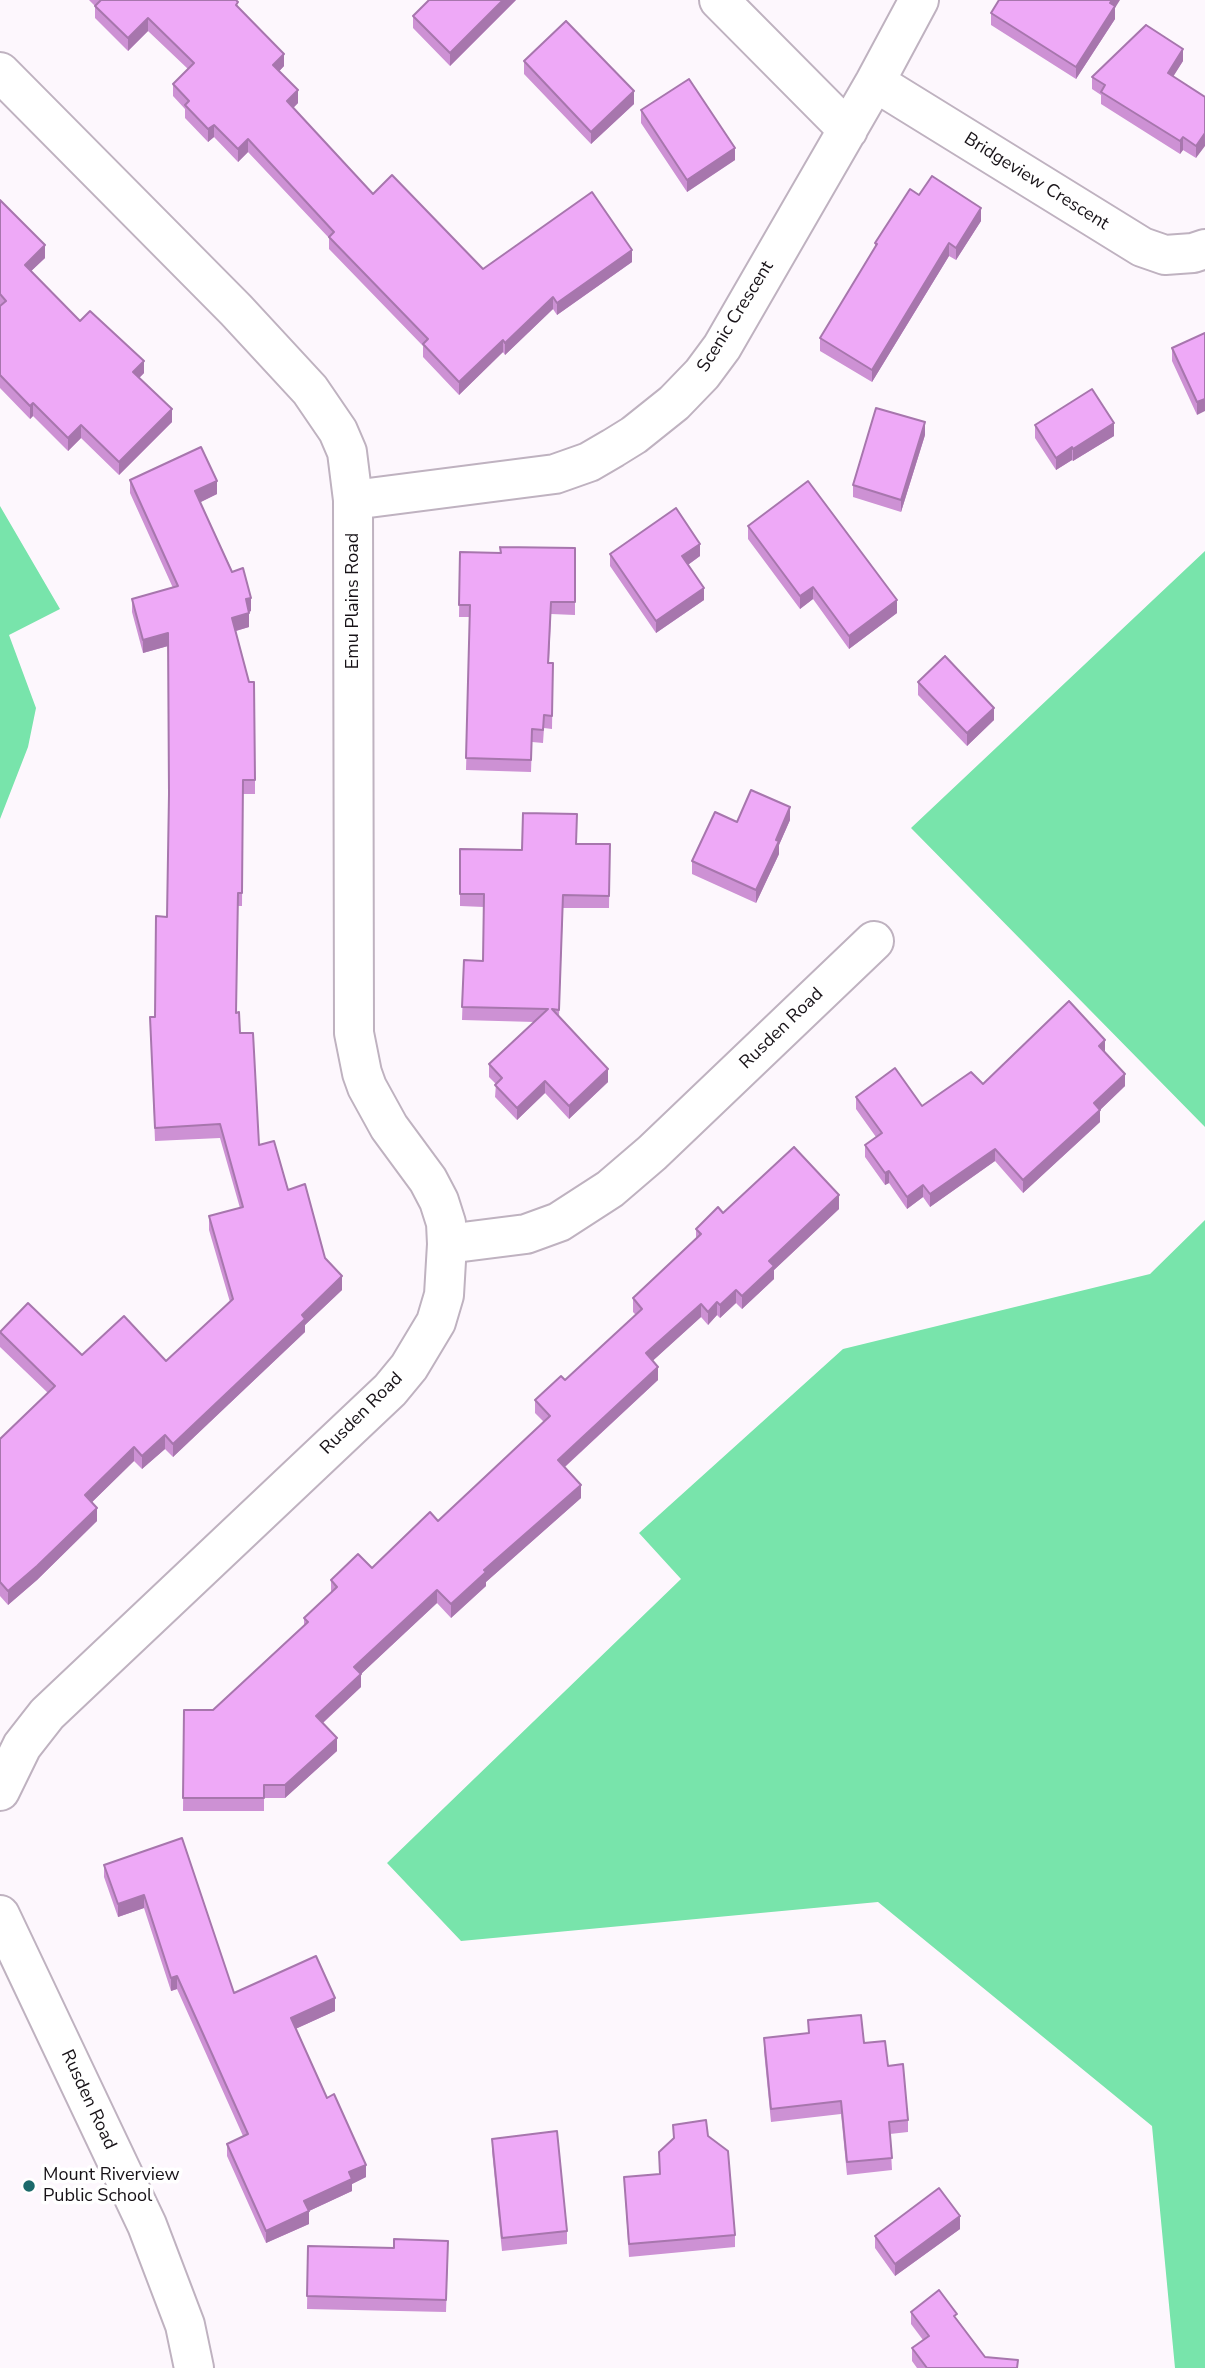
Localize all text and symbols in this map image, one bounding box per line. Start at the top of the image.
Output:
street label: Bridgeview Crescent [960,129,1112,235]
street label: Scenic Crescent [693,257,779,377]
street label: Emu Plains Road [343,533,365,669]
street label: Rusden Road [736,984,828,1074]
street label: Rusden Road [316,1368,408,1460]
street label: Rusden Road [55,2047,121,2153]
place label: Mount Riverview Public School [43,2165,180,2208]
marker: Mount Riverview Public School [21,2178,37,2194]

